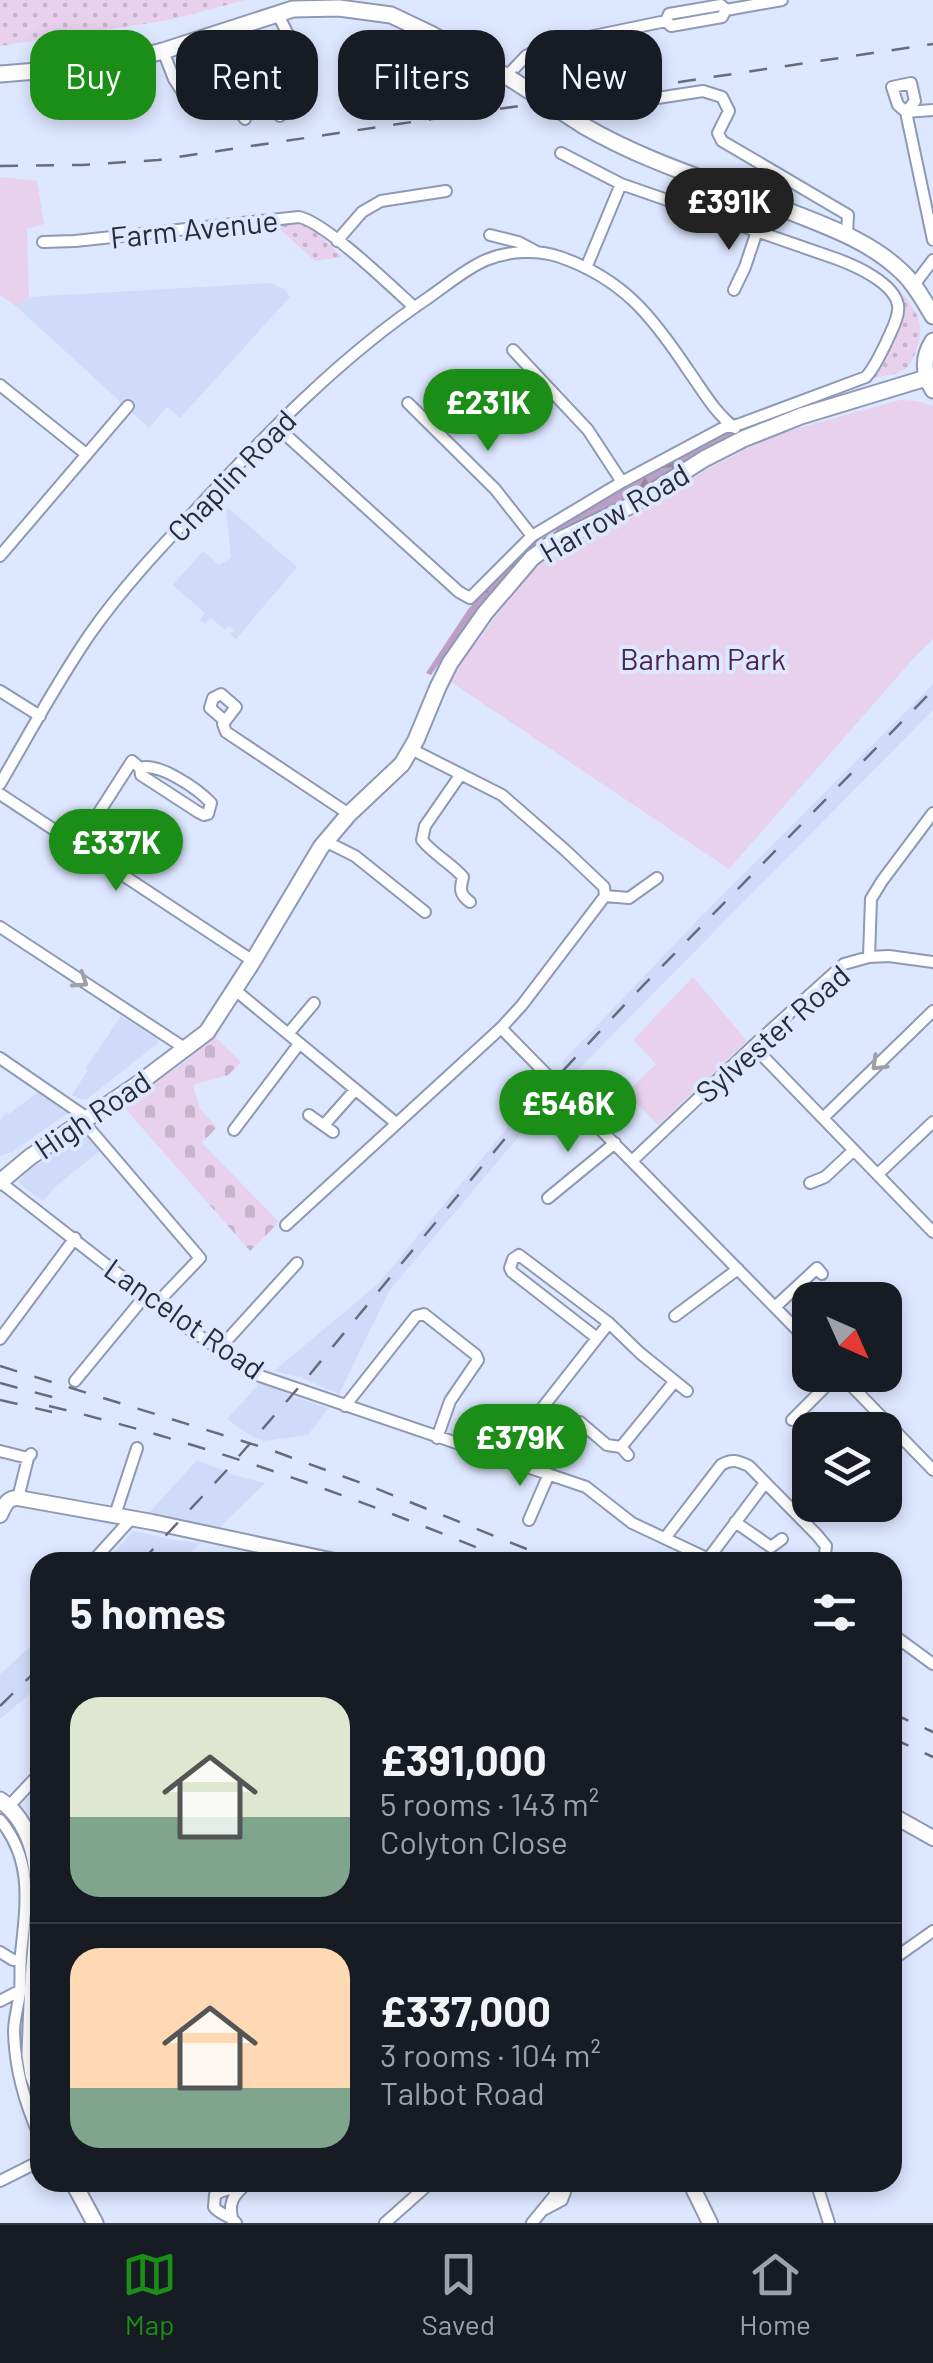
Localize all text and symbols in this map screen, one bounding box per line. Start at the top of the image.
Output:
chip: Buy [30,30,156,120]
chip: Rent [176,30,318,120]
chip: Filters [338,30,505,120]
chip: New [525,30,662,120]
pin: £391K [659,168,799,253]
text: £391K [687,181,771,219]
street label: Farm Avenue [108,201,280,255]
pin: £231K [418,369,558,454]
text: £231K [445,382,531,420]
street label: Chaplin Road [159,402,303,548]
street label: Harrow Road [533,455,695,569]
park label: Barham Park [620,640,786,676]
pin: £337K [46,809,186,894]
text: £337K [71,822,161,860]
street label: Sylvester Road [688,956,856,1110]
one-way arrow [71,968,89,987]
one-way arrow [872,1052,890,1070]
street label: High Road [27,1062,157,1166]
pin: £546K [498,1070,638,1155]
text: £546K [521,1083,615,1121]
street label: Lancelot Road [98,1250,272,1386]
north arrow [792,1282,902,1392]
map controls [792,1282,902,1522]
pin: £379K [450,1404,590,1489]
button: layers [792,1412,902,1522]
text: £379K [475,1417,565,1455]
icon: filters [807,1585,862,1640]
text: 5 homes [70,1587,226,1637]
text: £391,000 [380,1734,547,1784]
icon: home [150,1737,270,1857]
text: 5 rooms · 143 m² [380,1784,599,1822]
text: Colyton Close [380,1822,568,1860]
text: £337,000 [380,1985,551,2035]
icon: home [150,1988,270,2108]
text: 3 rooms · 104 m² [380,2035,601,2073]
text: Talbot Road [380,2073,545,2111]
tab: Map [122,2247,177,2341]
tab: Saved [422,2247,495,2341]
tab: Home [739,2247,811,2341]

